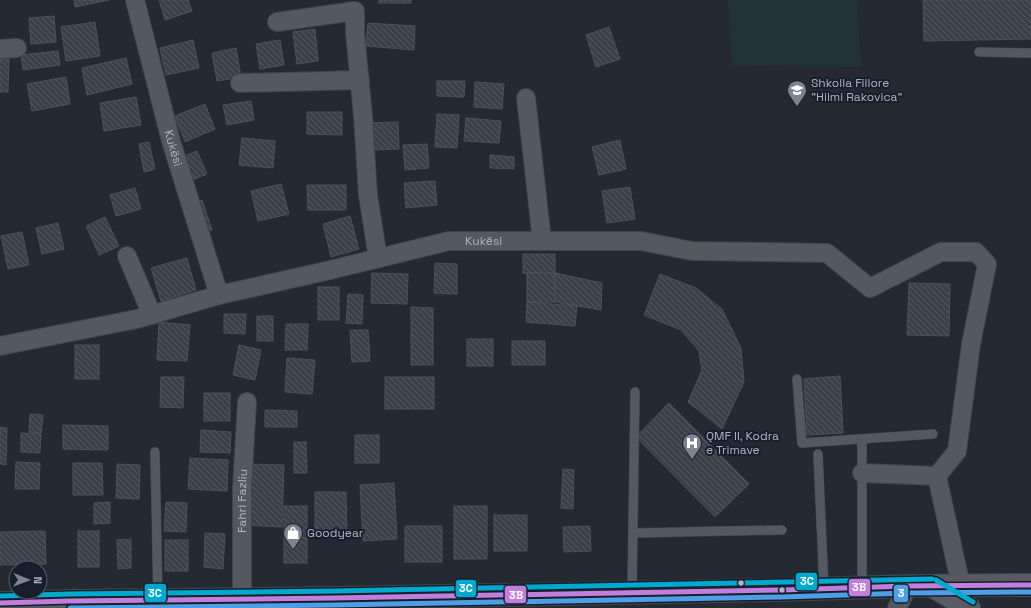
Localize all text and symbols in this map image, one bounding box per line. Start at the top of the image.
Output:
place label: Shkolla Fillore "Hilmi Rakovica" [811,75,902,105]
school or university icon: Shkolla Fillore "Hilmi Rakovica" [786,79,808,107]
street label: Kukësi [161,128,186,168]
street label: Kukësi [465,233,502,249]
place label: QMF II, Kodra e Trimave [706,428,779,458]
hospital icon: QMF II, Kodra e Trimave [681,432,703,460]
street label: Fahri Fazliu [234,469,251,533]
shop icon: Goodyear [282,522,304,550]
place label: Goodyear [307,525,364,541]
north arrow [8,560,48,600]
line badge: 3C [795,572,818,591]
text: 3C [800,574,814,588]
text: N [31,576,45,584]
unlabelled marker [736,578,746,588]
line badge: 3B [848,578,871,597]
line badge: 3C [455,579,477,598]
text: 3B [852,580,866,594]
text: 3C [459,581,473,595]
line badge: 3C [144,583,167,603]
line badge: 3 [893,584,909,603]
line badge: 3B [504,585,527,604]
unlabelled marker [777,585,787,595]
text: 3C [148,586,162,600]
text: 3 [898,586,905,600]
text: 3B [509,588,523,602]

